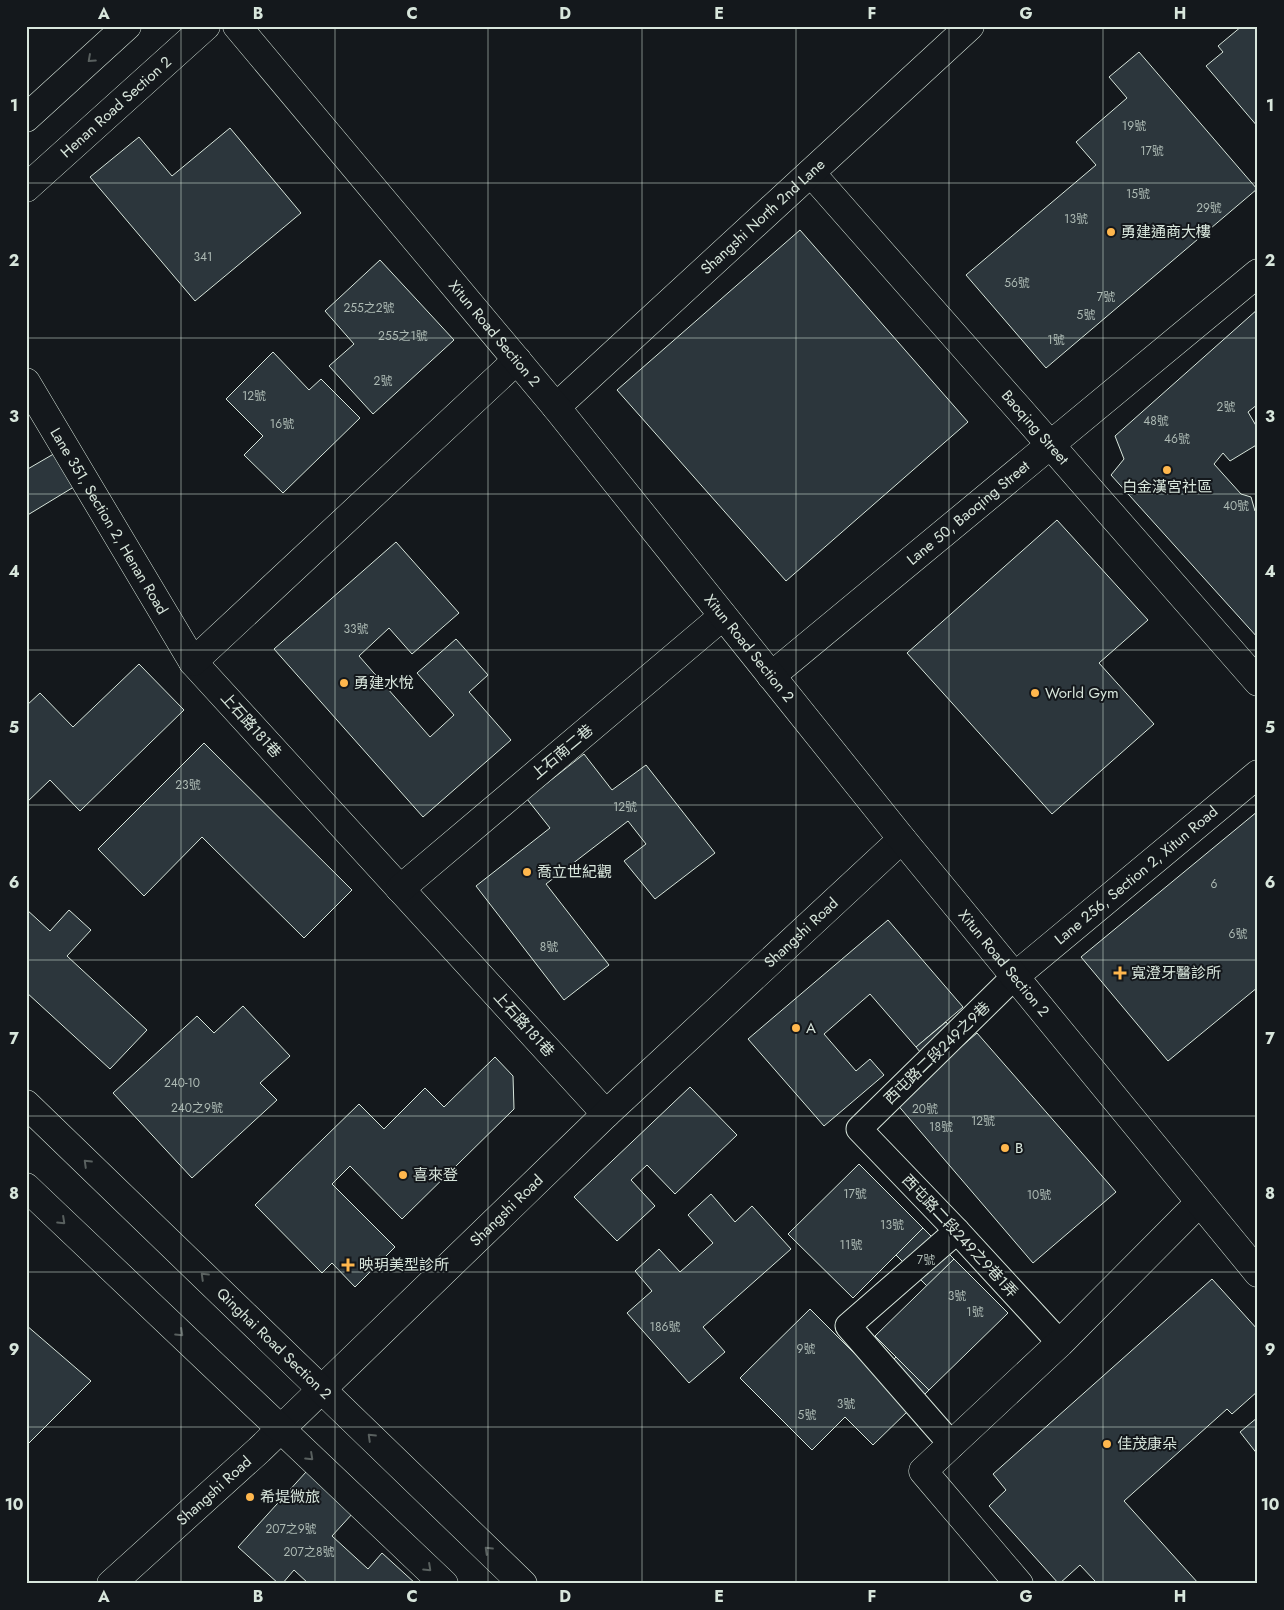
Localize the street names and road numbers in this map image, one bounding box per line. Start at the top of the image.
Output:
street label: Henan Road Section 2 [56,51,176,163]
street label: Shangshi North 2nd Lane [696,153,830,280]
street label: Xitun Road Section 2 [443,275,546,391]
street label: Baoqing Street [996,385,1074,470]
street label: Lane 351, Section 2, Henan Road [45,424,173,619]
street label: Lane 50, Baoqing Street [902,455,1035,570]
street label: Xitun Road Section 2 [699,590,799,707]
street label: 上石路181巷 [215,687,287,763]
street label: 上石南二巷 [526,719,598,785]
street label: Lane 256, Section 2, Xitun Road [1051,803,1221,949]
street label: Shangshi Road [759,892,843,973]
street label: Xitun Road Section 2 [953,905,1054,1022]
street label: 上石路181巷 [488,986,560,1062]
street label: 西屯路二段249之9巷 [879,997,995,1109]
street label: Shangshi Road [465,1170,548,1251]
street label: 西屯路二段249之9巷1弄 [897,1170,1023,1302]
street label: Qinghai Road Section 2 [212,1283,337,1405]
street label: Shangshi Road [172,1451,256,1531]

